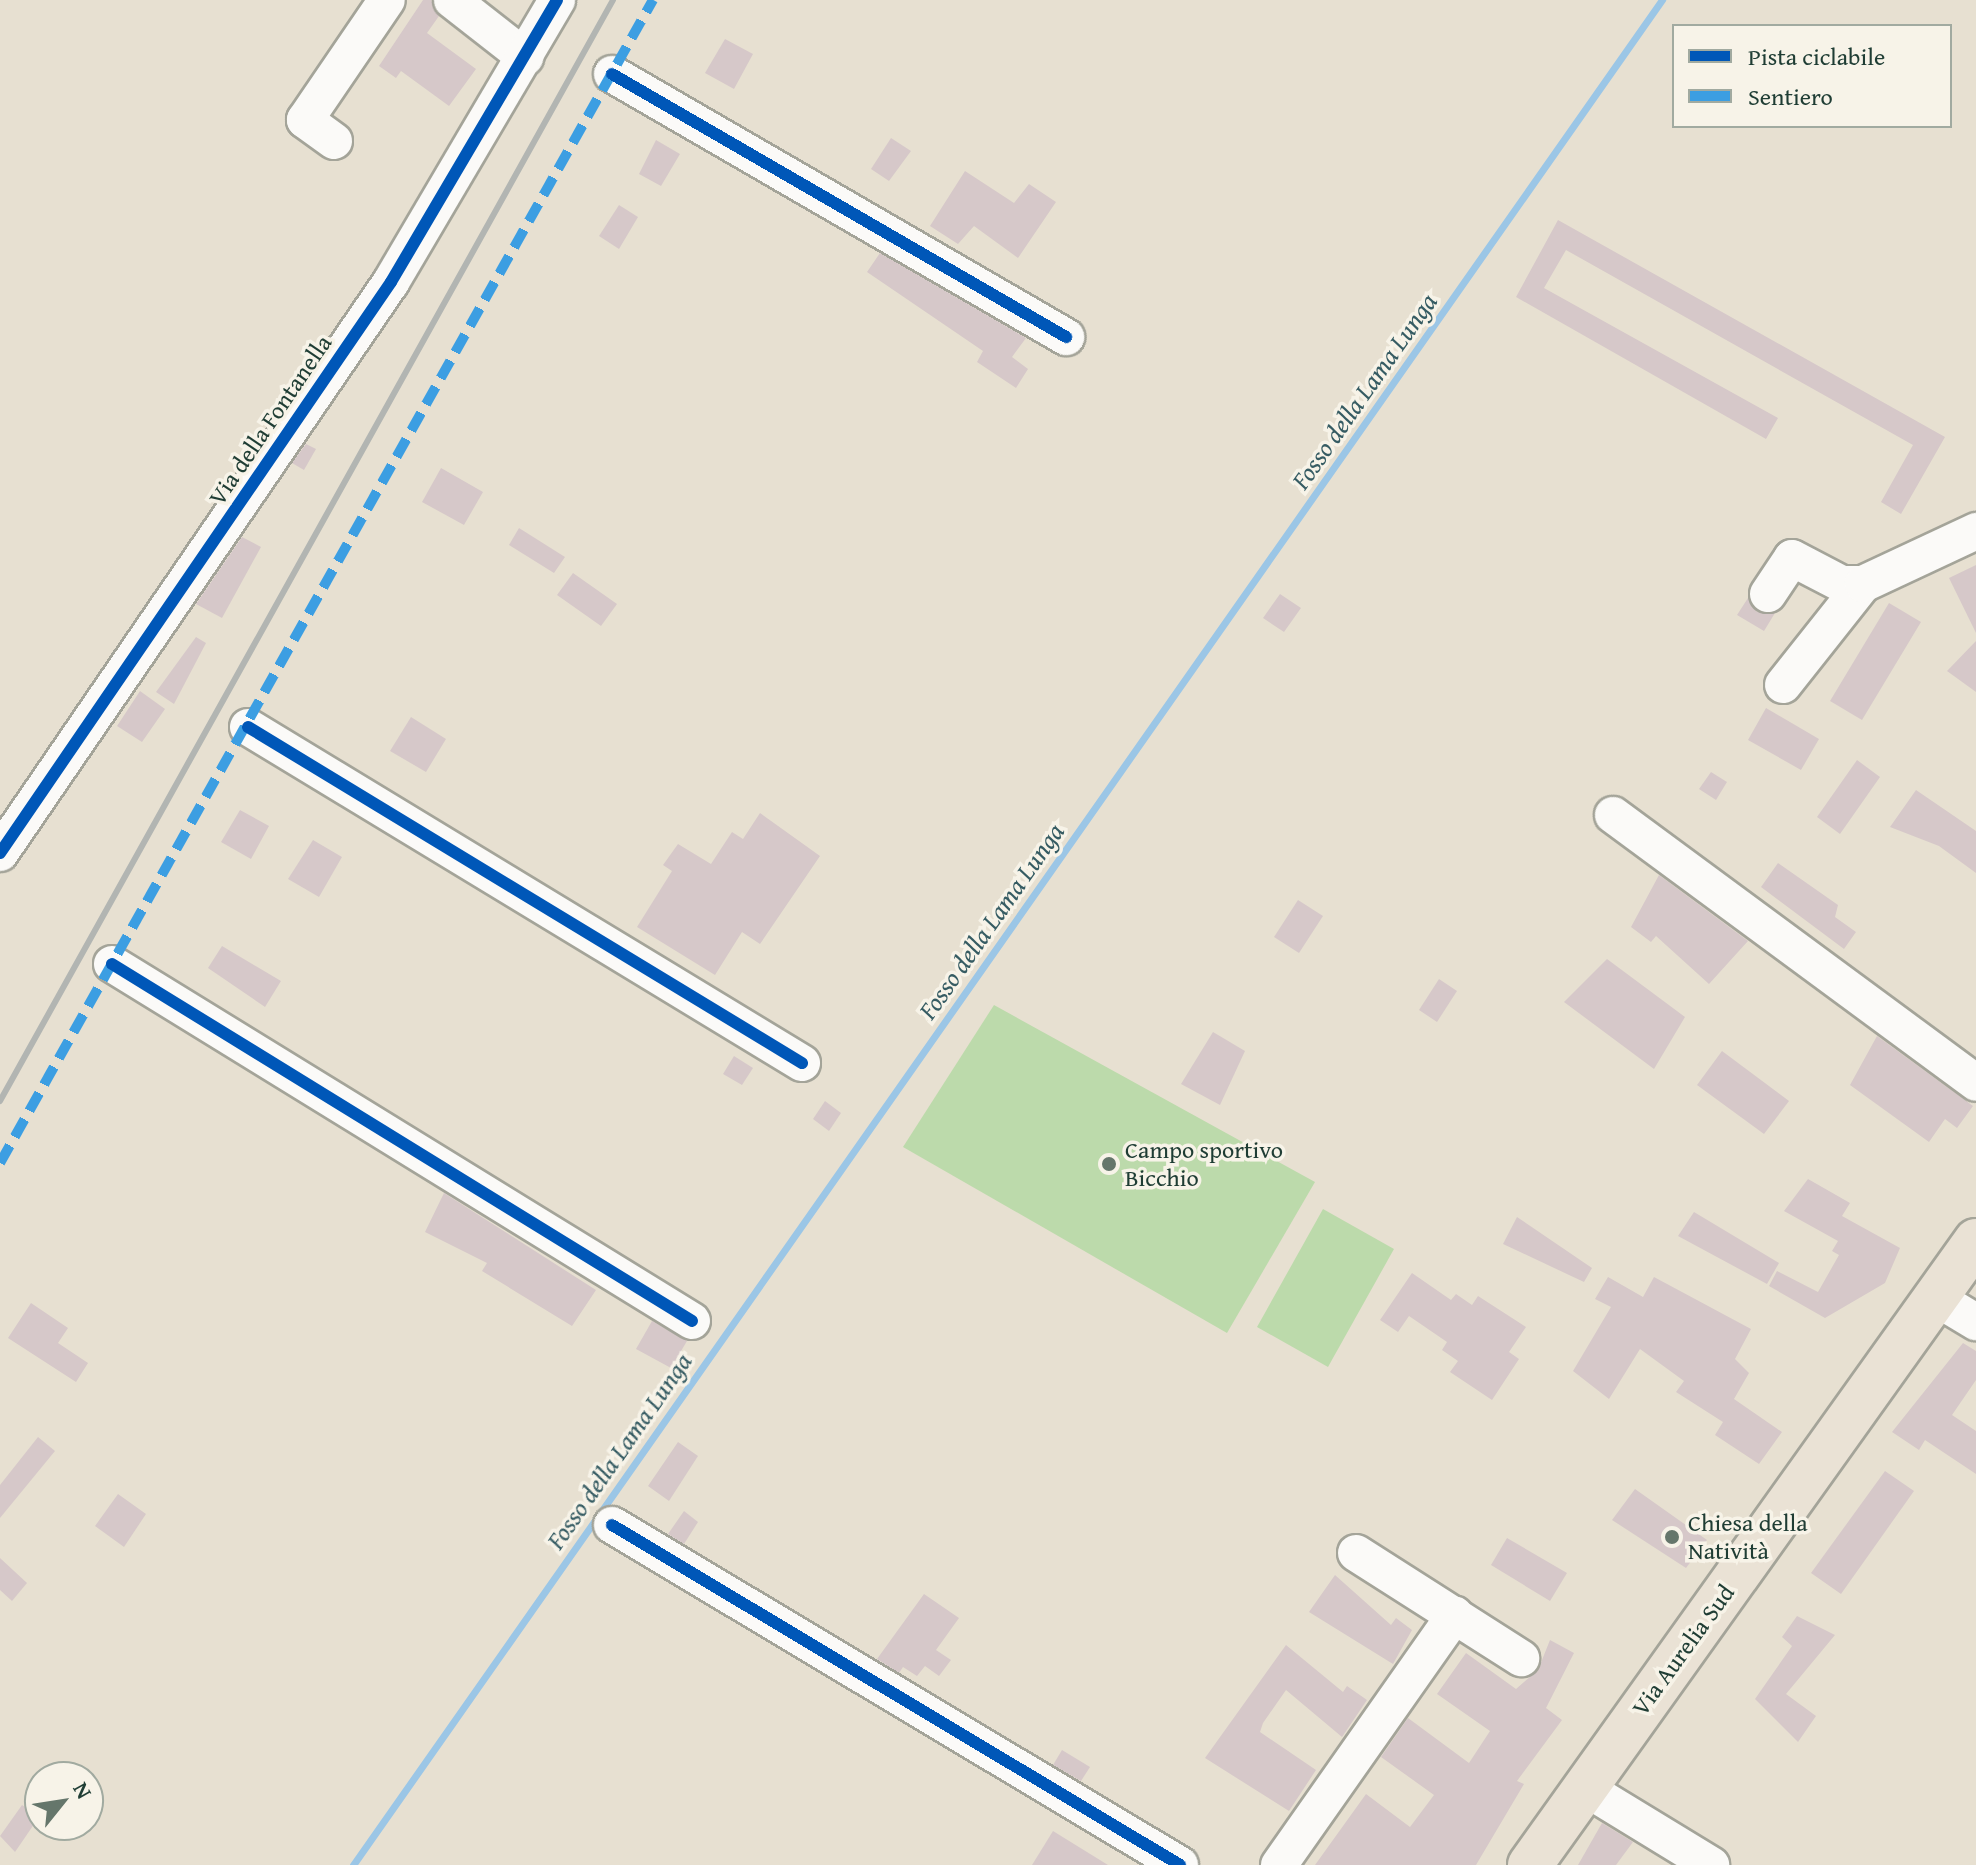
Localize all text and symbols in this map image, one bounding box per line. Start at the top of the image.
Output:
legend [1672,24,1952,128]
text: Pista ciclabile [1748,39,1885,74]
text: Sentiero [1748,79,1833,114]
water label: Fosso della Lama Lunga [1285,287,1443,495]
street label: Via della Fontanella [202,329,338,511]
water label: Fosso della Lama Lunga [912,817,1070,1025]
place label: Campo sportivo Bicchio [1125,1136,1283,1192]
marker: Campo sportivo Bicchio [1100,1155,1118,1173]
water label: Fosso della Lama Lunga [540,1347,698,1555]
place label: Chiesa della Natività [1688,1509,1808,1565]
marker: Chiesa della Natività [1663,1528,1681,1546]
street label: Via Aurelia Sud [1626,1579,1740,1721]
north arrow [24,1761,104,1841]
text: N [66,1776,101,1804]

